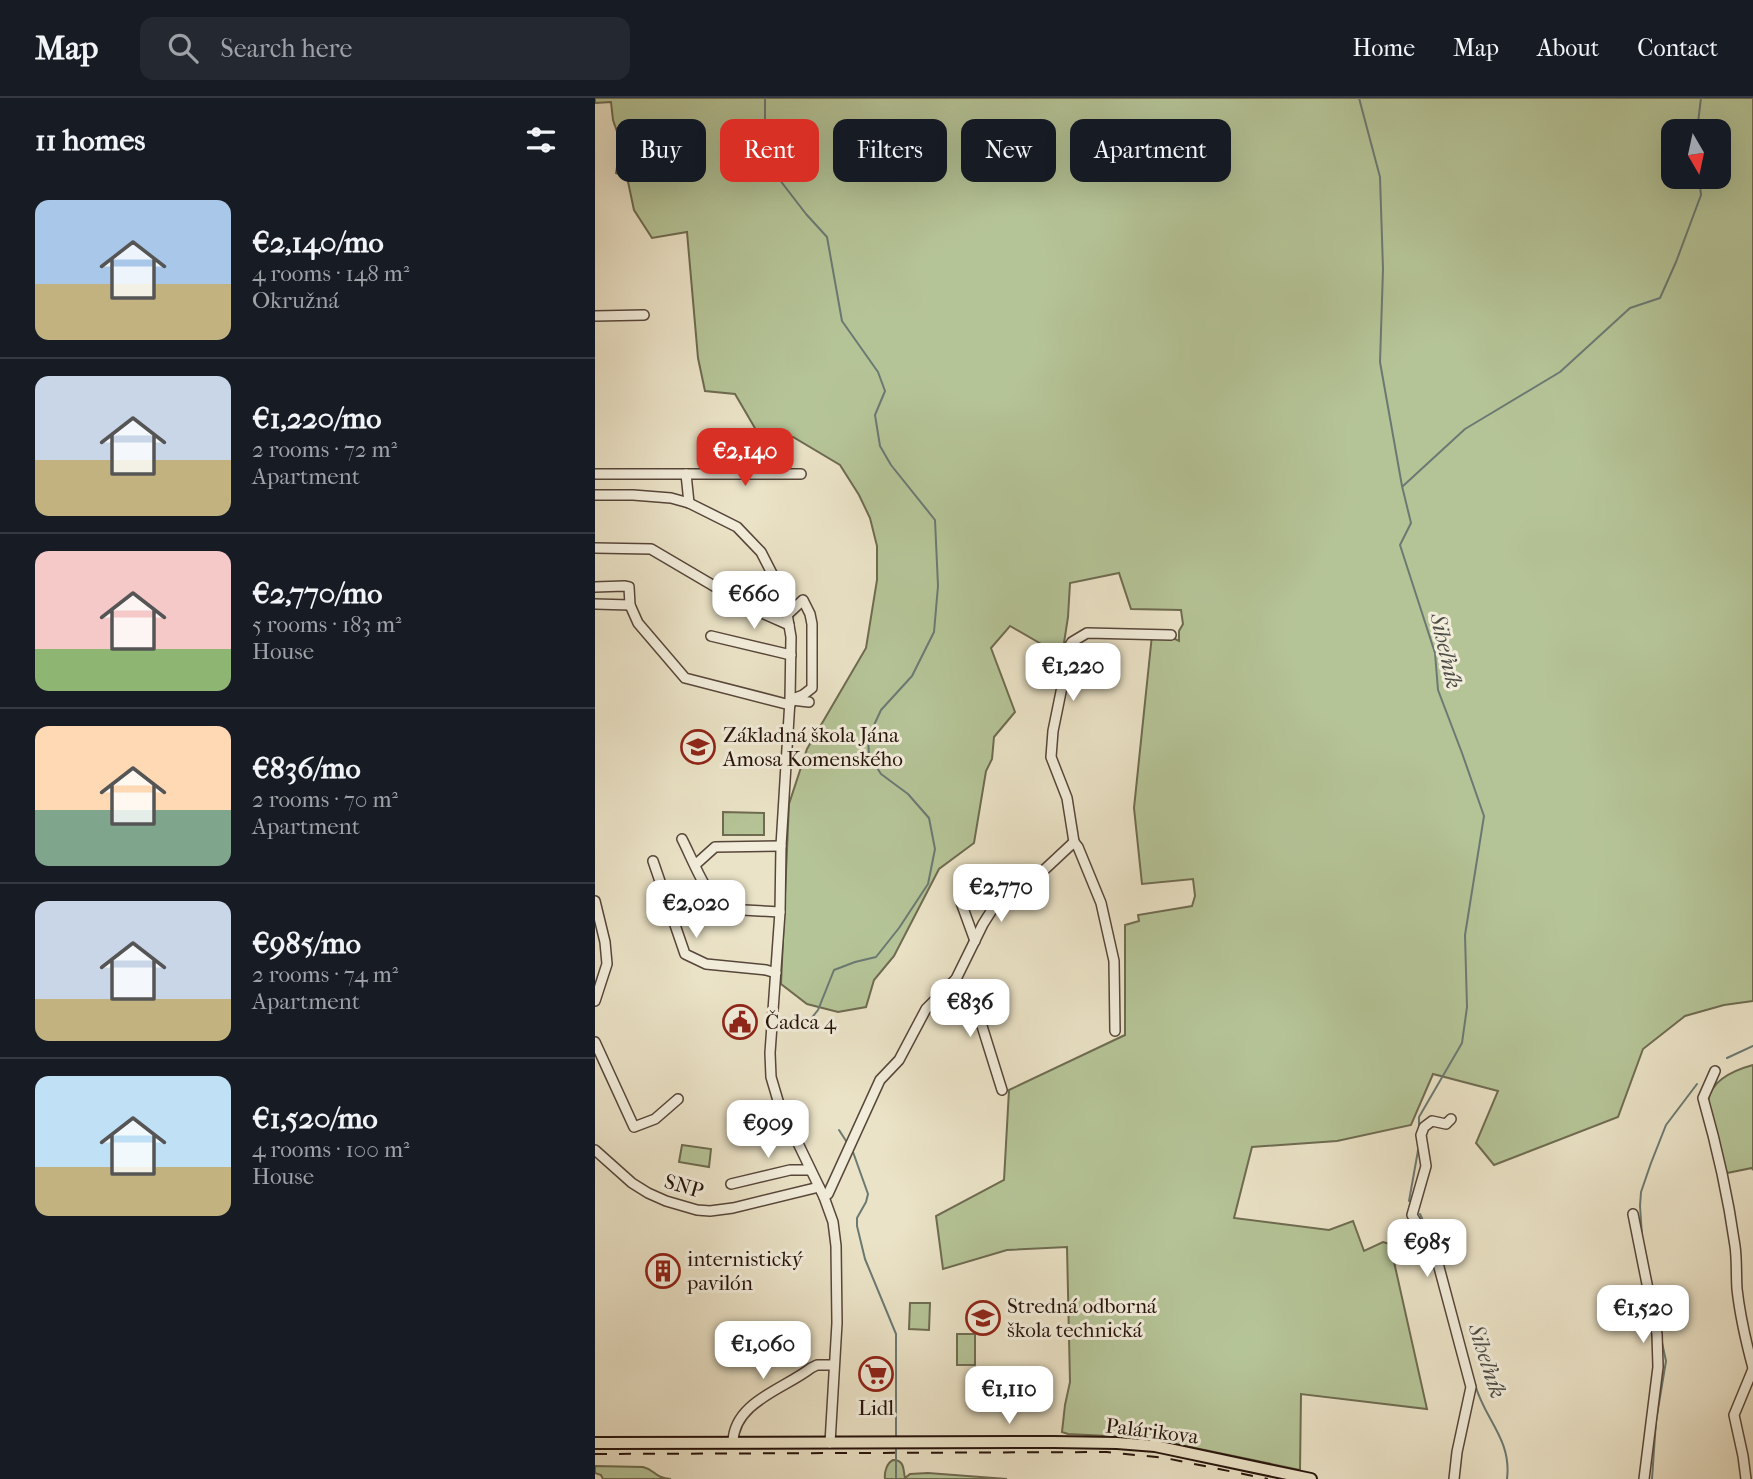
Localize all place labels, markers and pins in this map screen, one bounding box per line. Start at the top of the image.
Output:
pin: €2,140 [688,428,802,488]
pin: €660 [713,572,795,631]
pin: €1,220 [1016,644,1130,703]
place label: Základná škola Jána Amosa Komenského [722,723,903,771]
school or university icon: Základná škola Jána Amosa Komenského [679,728,717,766]
pin: €2,770 [944,864,1058,924]
pin: €2,020 [639,880,753,940]
pin: €836 [929,979,1011,1039]
public building icon: Čadca 4 [721,1003,759,1041]
place label: Čadca 4 [765,1010,837,1034]
pin: €909 [727,1100,809,1160]
pin: €985 [1386,1220,1468,1279]
place label: internistický pavilón [686,1247,804,1295]
building icon: internistický pavilón [644,1252,682,1290]
pin: €1,520 [1586,1286,1700,1345]
place label: Stredná odborná škola technická [1007,1294,1157,1342]
school or university icon: Stredná odborná škola technická [964,1299,1002,1337]
pin: €1,060 [706,1322,820,1381]
supermarket icon: Lidl [857,1355,895,1393]
pin: €1,110 [952,1366,1066,1426]
place label: Lidl [858,1396,894,1420]

